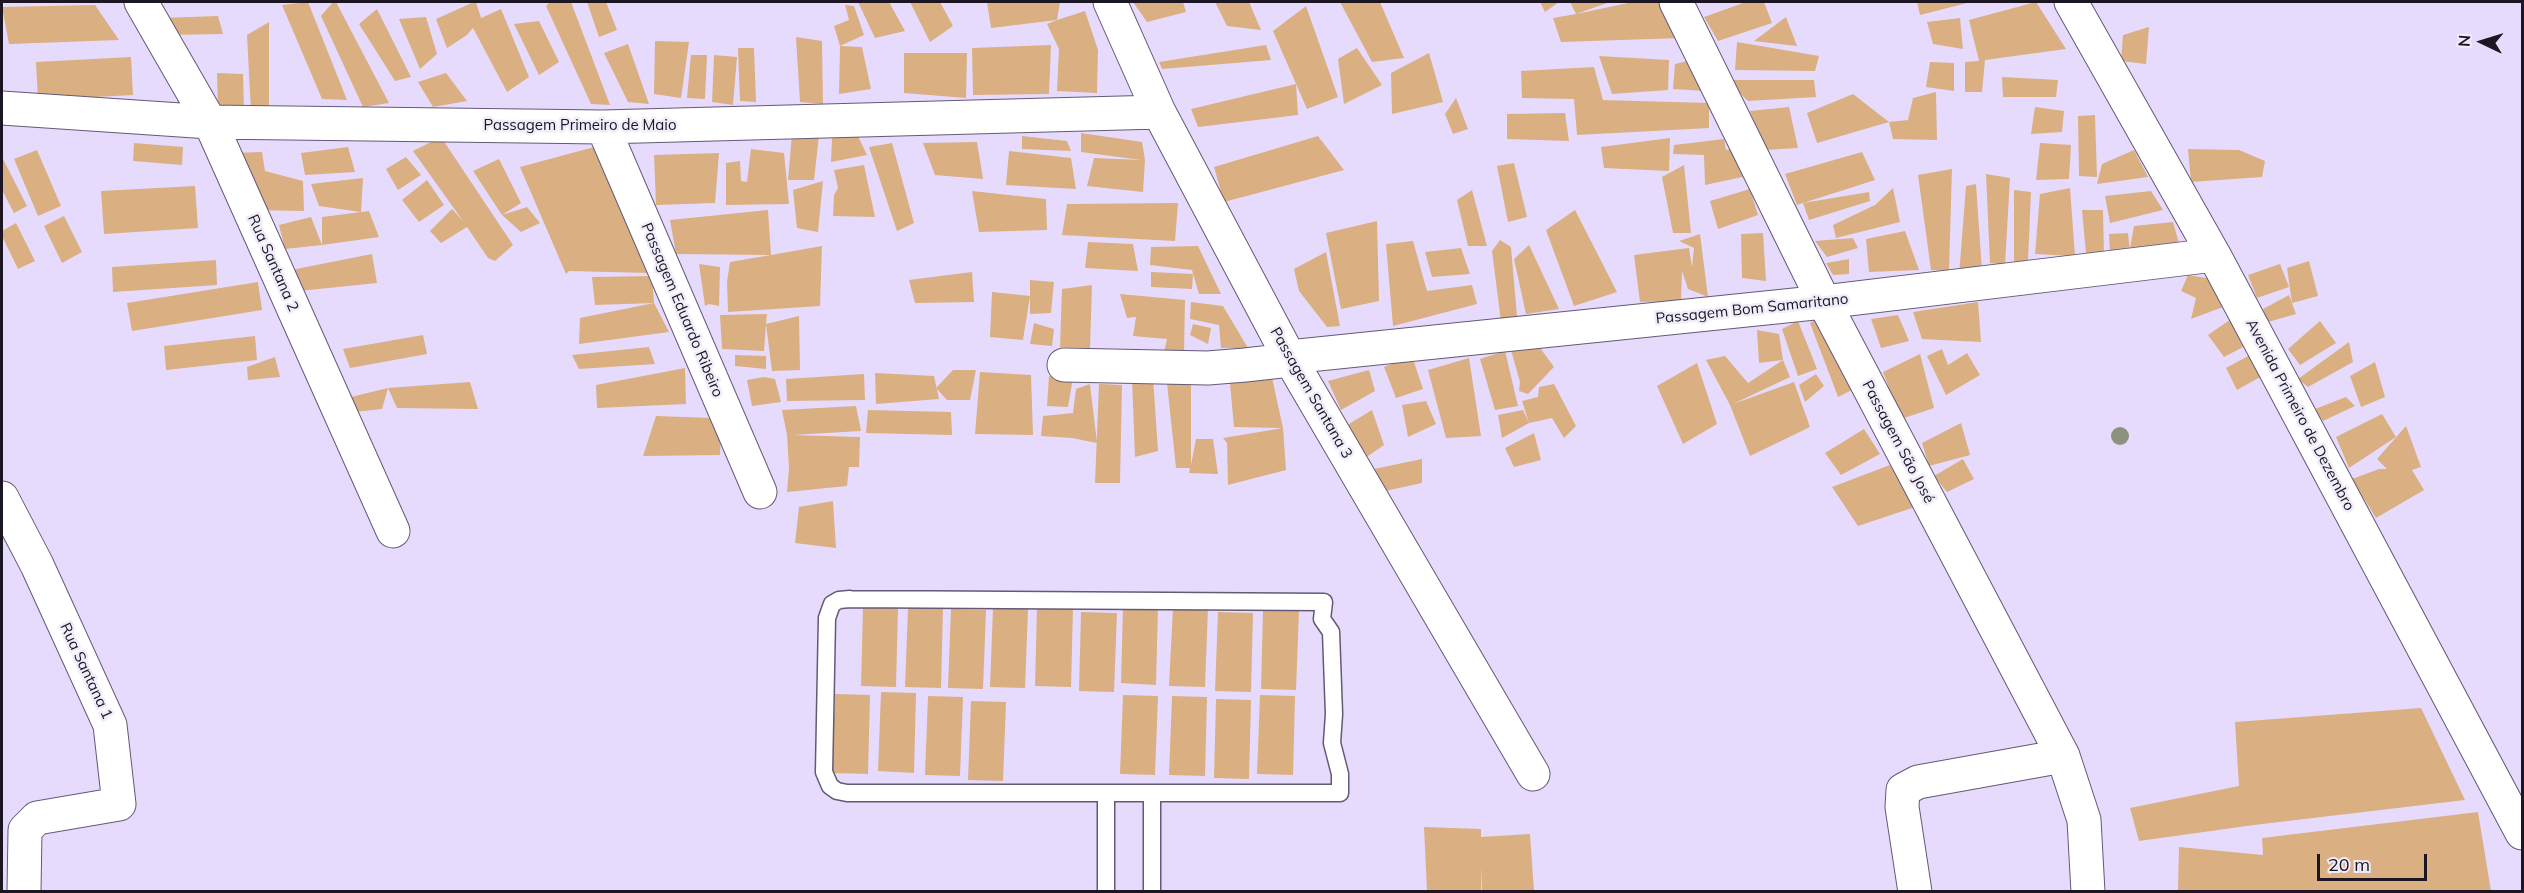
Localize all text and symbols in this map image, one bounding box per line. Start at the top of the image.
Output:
north arrow [2452,12,2512,72]
text: N [2454,34,2474,47]
street label: Passagem Primeiro de Maio [483,116,677,134]
street label: Rua Santana 2 [244,212,302,314]
street label: Passagem Eduardo Ribeiro [637,220,727,400]
street label: Passagem Bom Samaritano [1655,290,1849,328]
street label: Avenida Primeiro de Dezembro [2242,316,2358,514]
street label: Passagem Santana 3 [1266,324,1356,462]
street label: Passagem São José [1858,378,1938,506]
street label: Rua Santana 1 [56,620,116,722]
scale bar [2320,842,2430,880]
text: 20 m [2328,853,2370,876]

